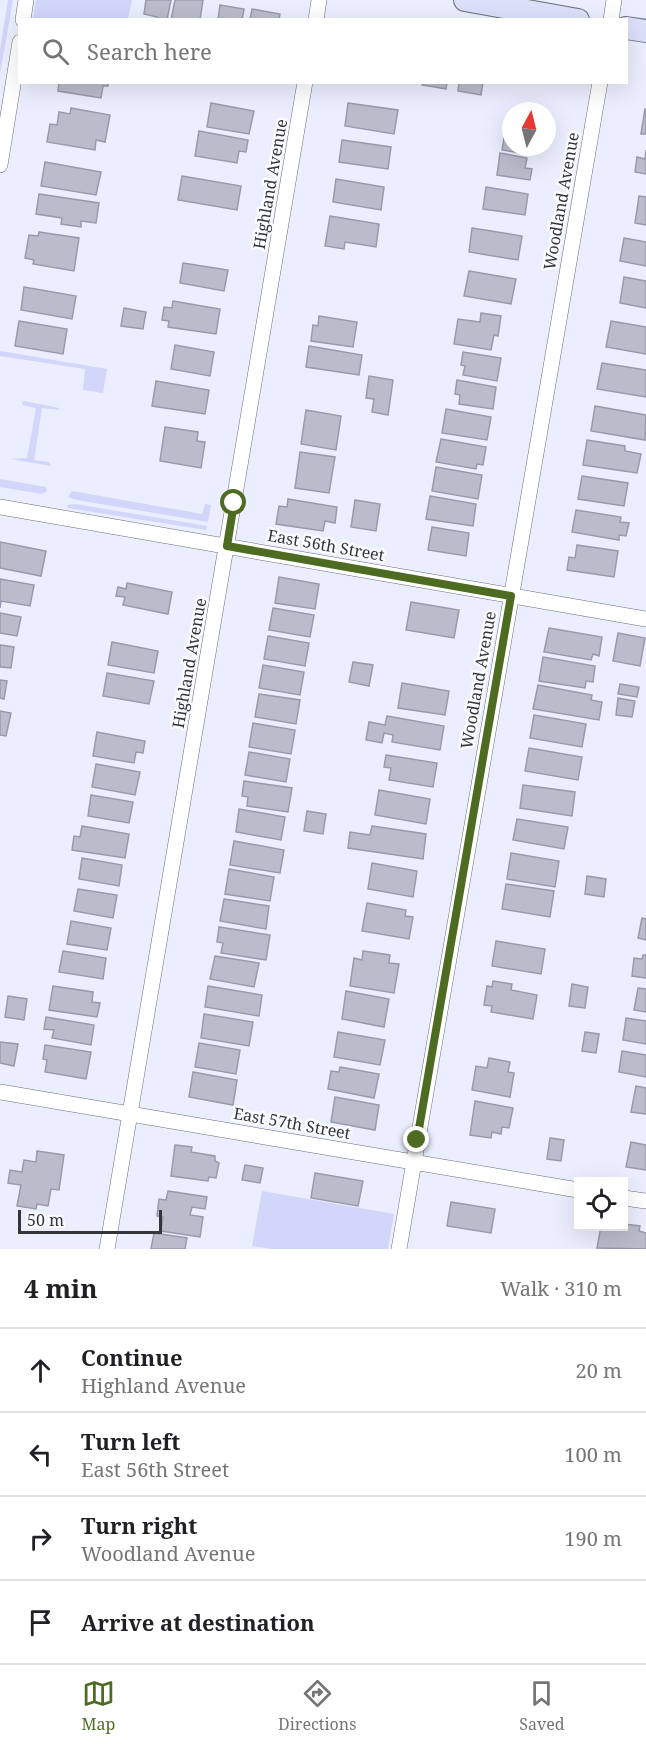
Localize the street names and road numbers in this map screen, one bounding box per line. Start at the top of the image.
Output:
street label: Highland Avenue [248,117,292,251]
street label: Woodland Avenue [538,130,584,272]
street label: East 56th Street [266,524,387,566]
street label: Highland Avenue [167,596,211,730]
street label: Woodland Avenue [455,609,501,751]
street label: East 57th Street [232,1102,353,1144]

